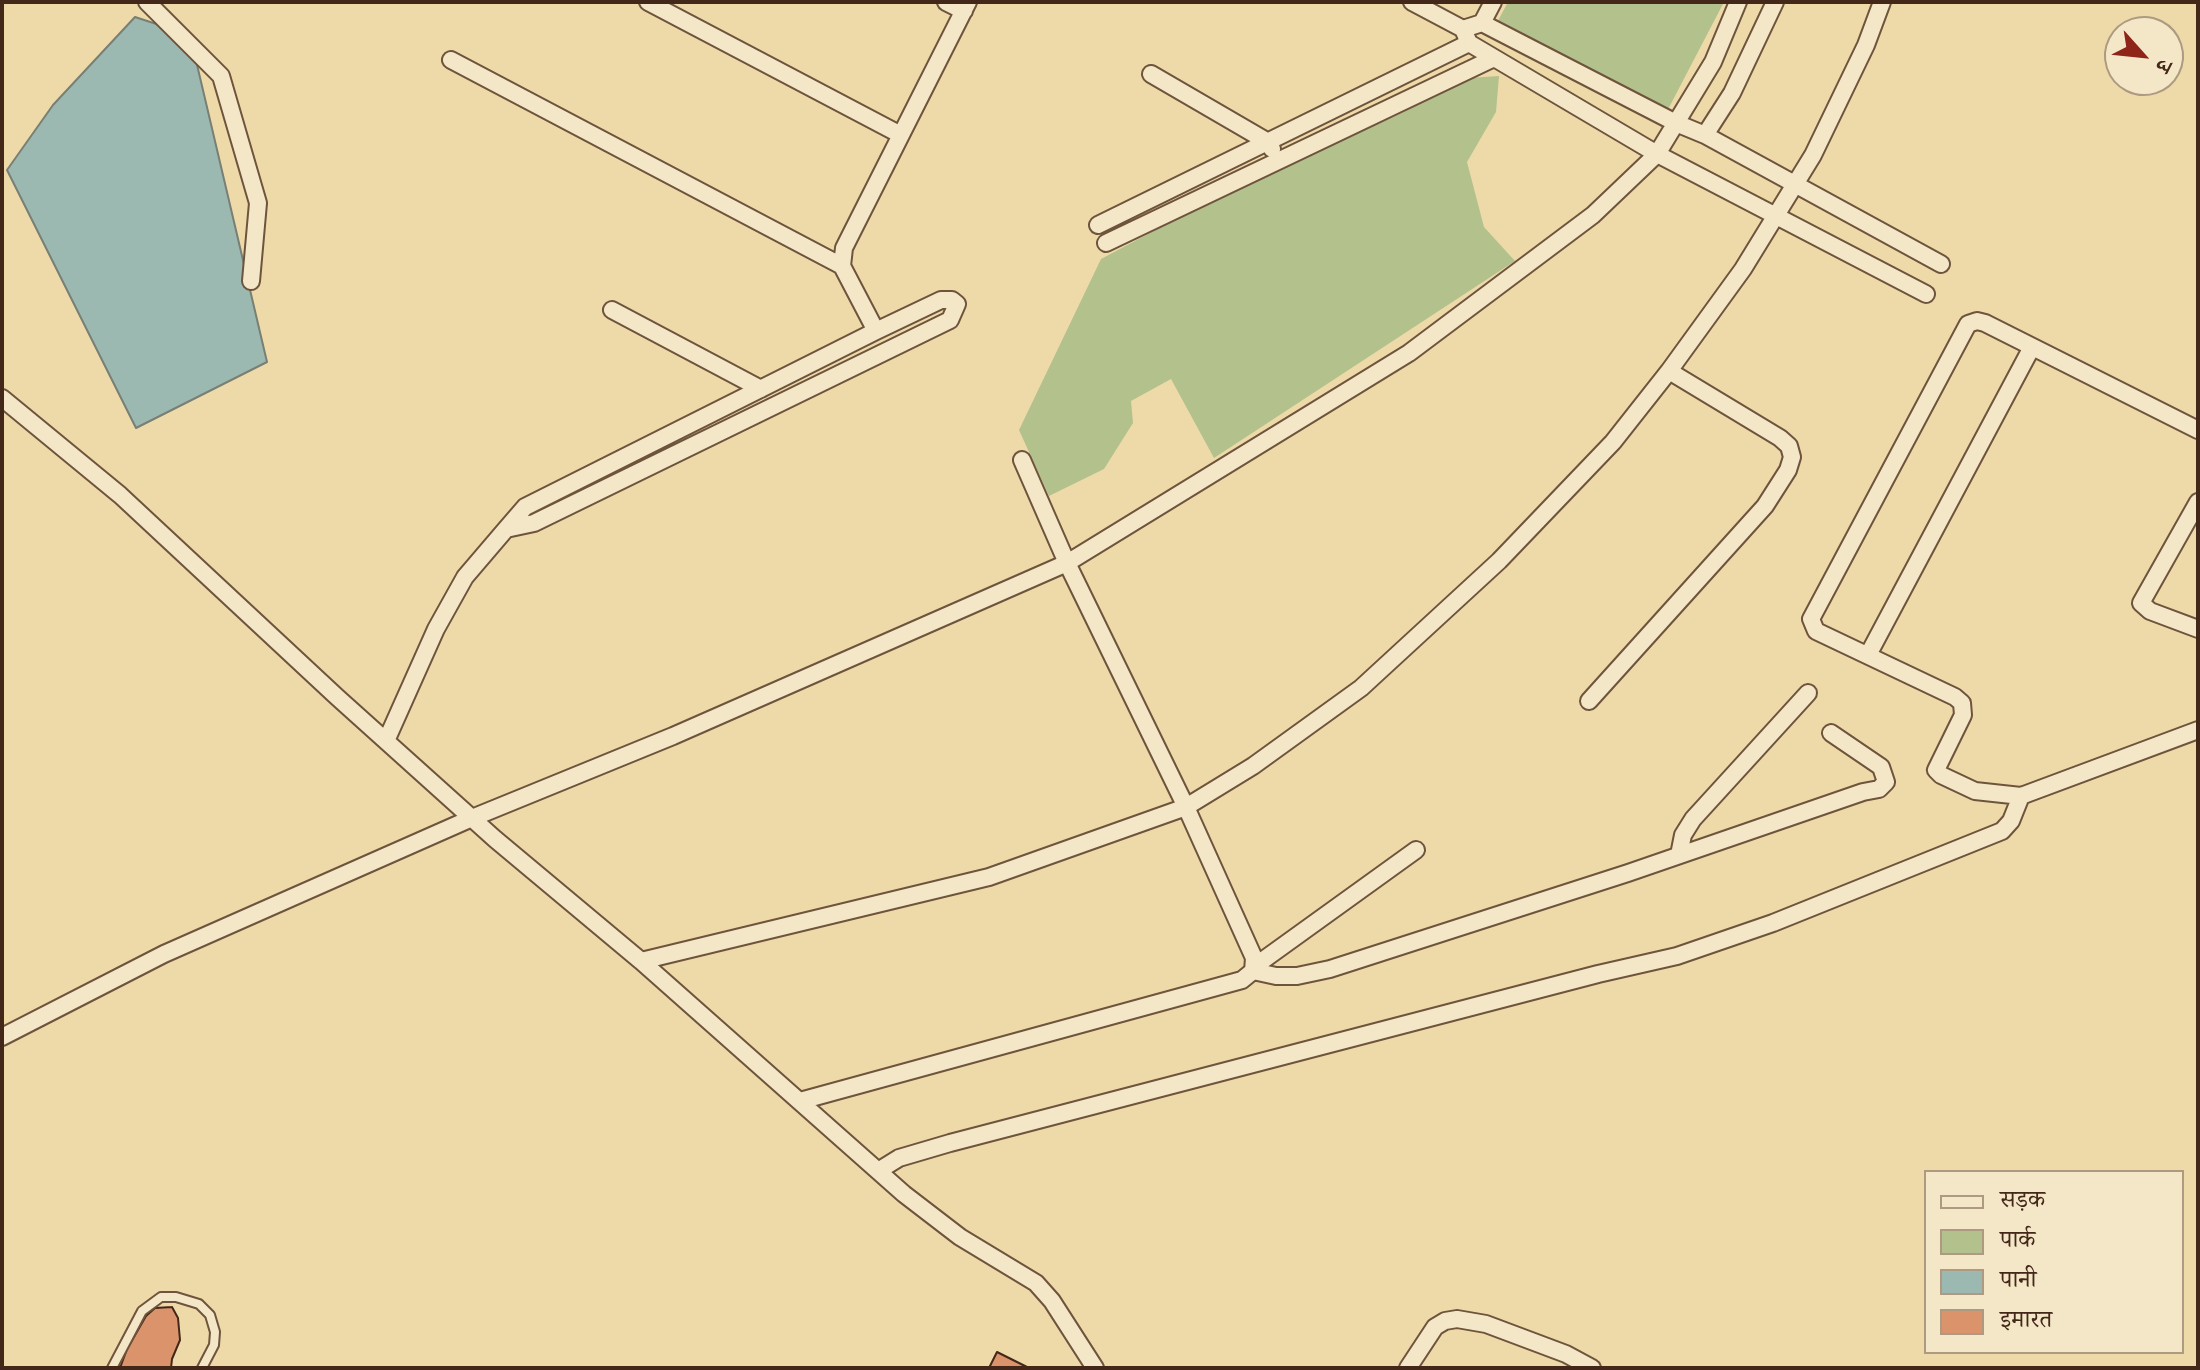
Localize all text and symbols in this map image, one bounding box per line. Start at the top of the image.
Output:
north arrow [2104,16,2184,96]
text: उ [2148,54,2180,78]
legend [1924,1170,2184,1354]
text: सड़क [2000,1183,2045,1216]
text: पार्क [2000,1223,2035,1256]
text: पानी [2000,1263,2037,1296]
text: इमारत [2000,1303,2052,1336]

